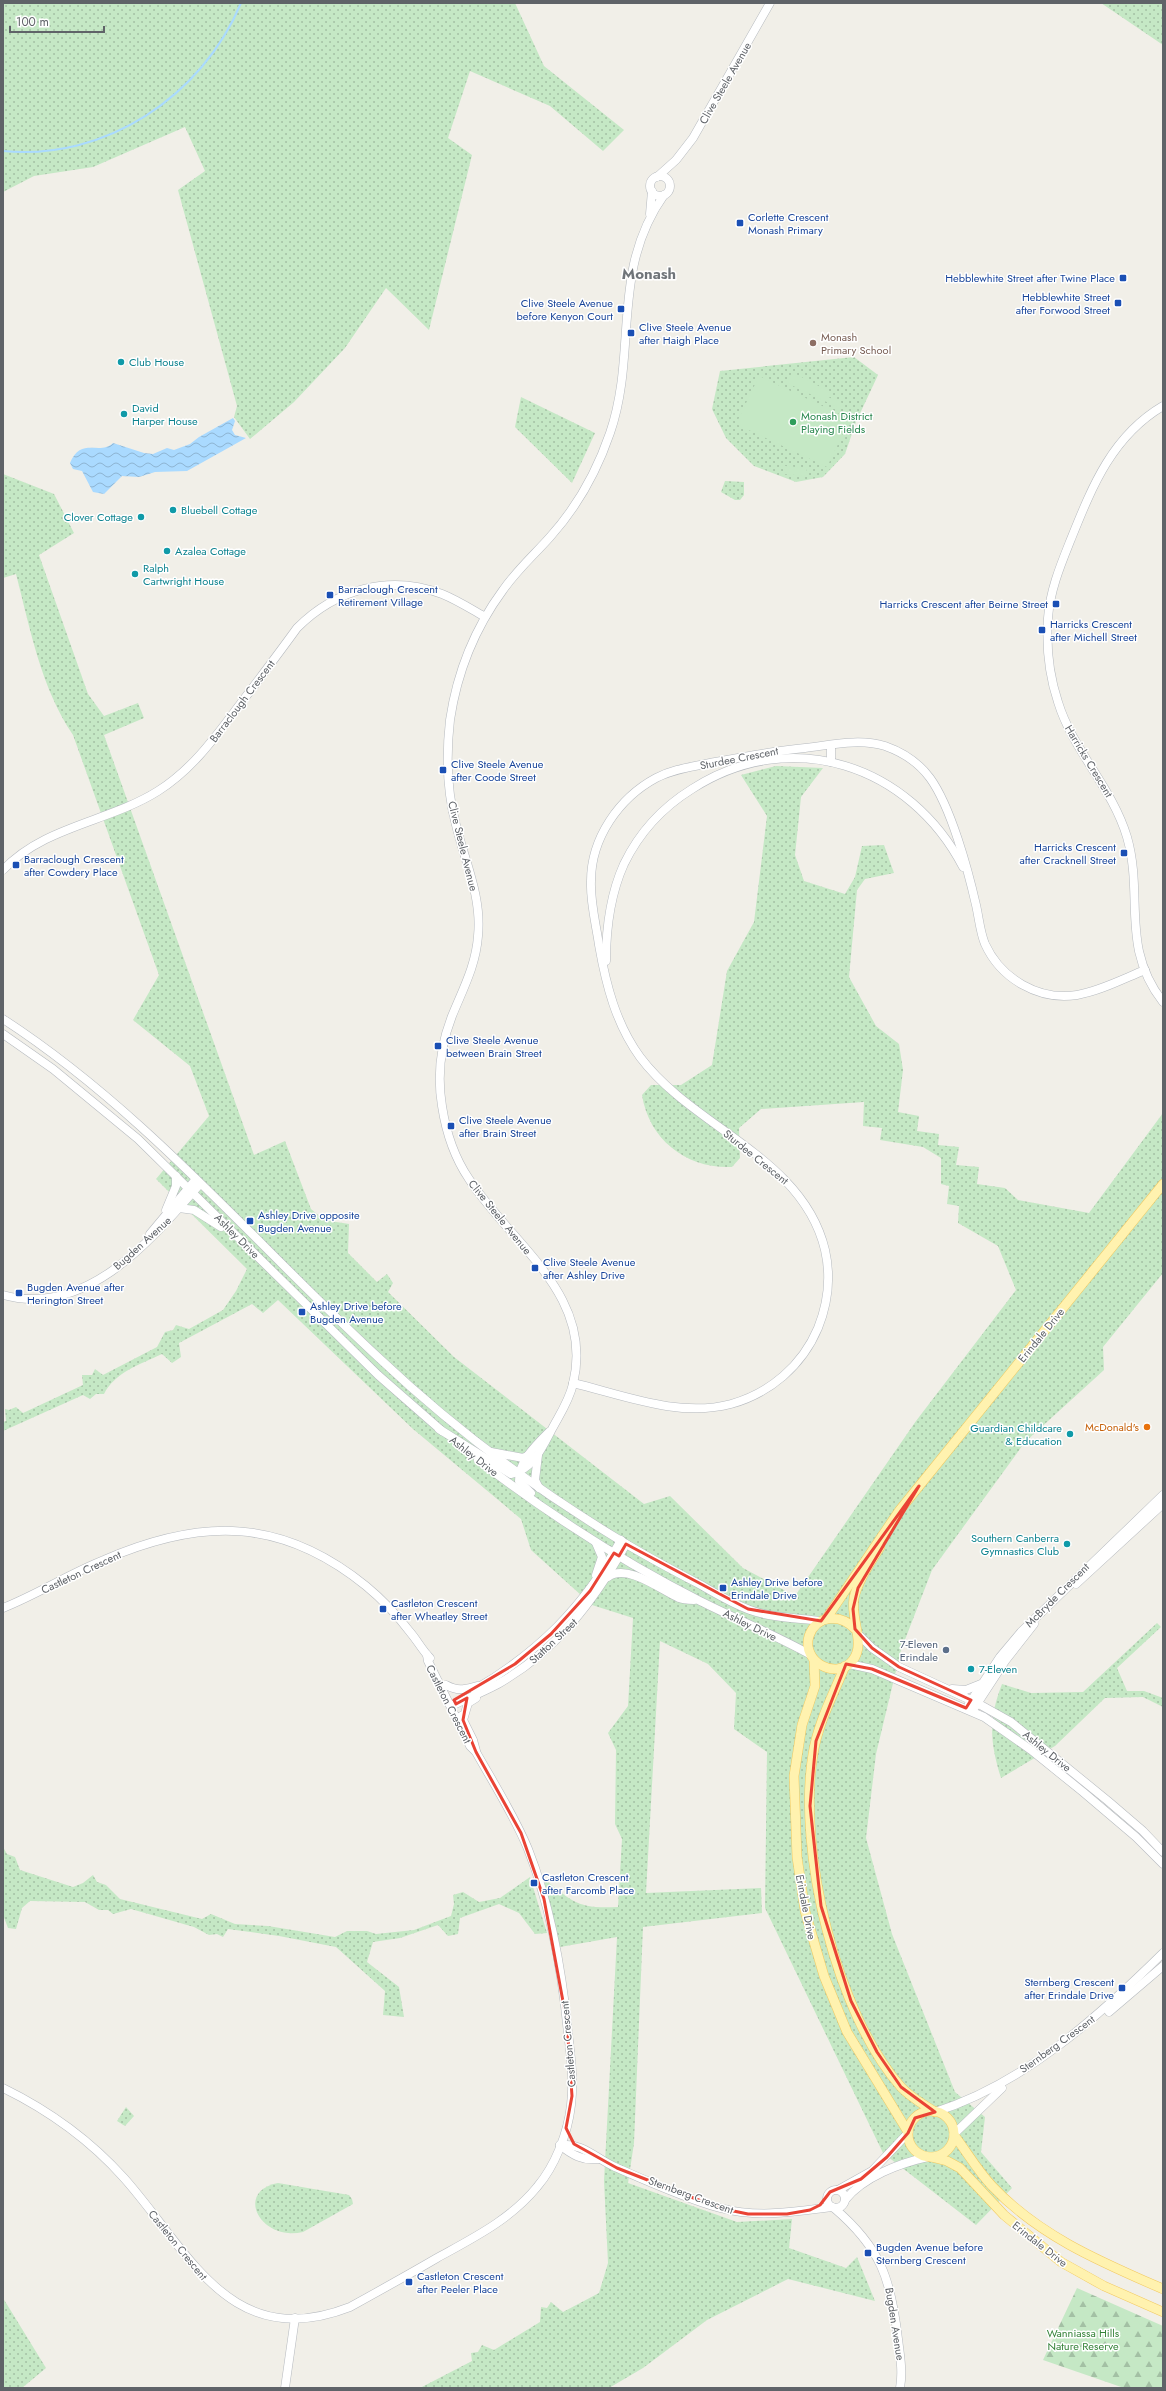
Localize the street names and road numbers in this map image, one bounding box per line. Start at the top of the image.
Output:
street label: Clive Steele Avenue [695,39,755,127]
street label: Barraclough Crescent [206,656,279,746]
street label: Harricks Crescent [1061,722,1117,801]
street label: Sturdee Crescent [698,742,780,773]
street label: Clive Steele Avenue [444,799,482,893]
street label: Sturdee Crescent [720,1126,792,1189]
street label: Clive Steele Avenue [465,1176,535,1258]
street label: Ashley Drive [211,1210,263,1262]
street label: Bugden Avenue [109,1212,175,1274]
street label: Erindale Drive [1014,1304,1068,1366]
street label: Ashley Drive [446,1432,502,1480]
street label: Castleton Crescent [38,1546,124,1598]
street label: McBryde Crescent [1021,1559,1093,1631]
street label: Ashley Drive [720,1605,780,1645]
street label: Statton Street [525,1614,581,1668]
street label: Castleton Crescent [422,1662,476,1746]
street label: Ashley Drive [1019,1727,1075,1776]
street label: Erindale Drive [792,1873,820,1941]
street label: Castleton Crescent [556,2000,580,2088]
street label: Sternberg Crescent [1016,2011,1098,2077]
street label: Sternberg Crescent [646,2172,736,2218]
street label: Castleton Crescent [145,2206,212,2284]
street label: Erindale Drive [1009,2217,1071,2271]
street label: Bugden Avenue [881,2286,909,2362]

